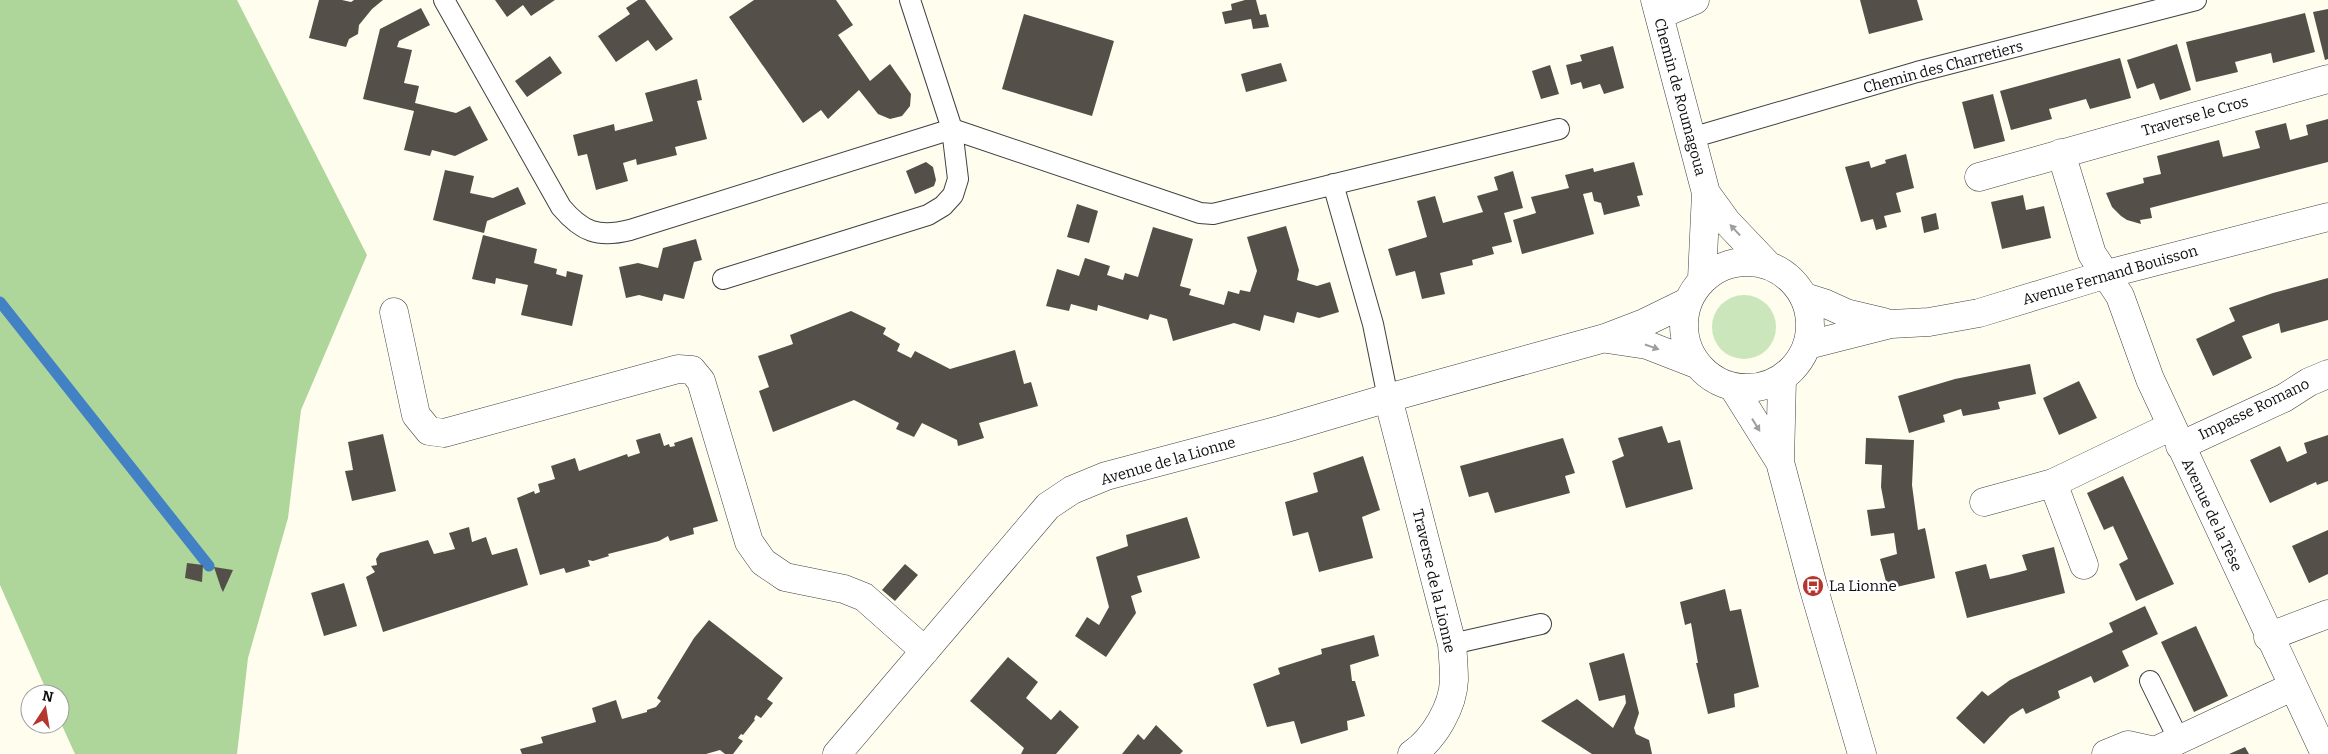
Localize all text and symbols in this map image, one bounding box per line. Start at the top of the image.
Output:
street label: Chemin de Roumagoua [1650,16,1710,178]
street label: Chemin des Charretiers [1861,37,2025,97]
street label: Traverse le Cros [2140,92,2250,140]
one-way arrow [1729,225,1741,237]
street label: Avenue Fernand Bouisson [2020,241,2200,309]
one-way arrow [1645,343,1660,351]
street label: Impasse Romano [2196,374,2312,444]
one-way arrow [1752,418,1761,431]
street label: Avenue de la Lionne [1098,433,1238,489]
street label: Avenue de la Tèse [2178,456,2246,574]
street label: Traverse de la Lionne [1409,507,1459,655]
bus stop icon: La Lionne [1801,574,1825,598]
place label: La Lionne [1829,577,1897,595]
north arrow [20,684,70,734]
text: N [41,687,55,706]

